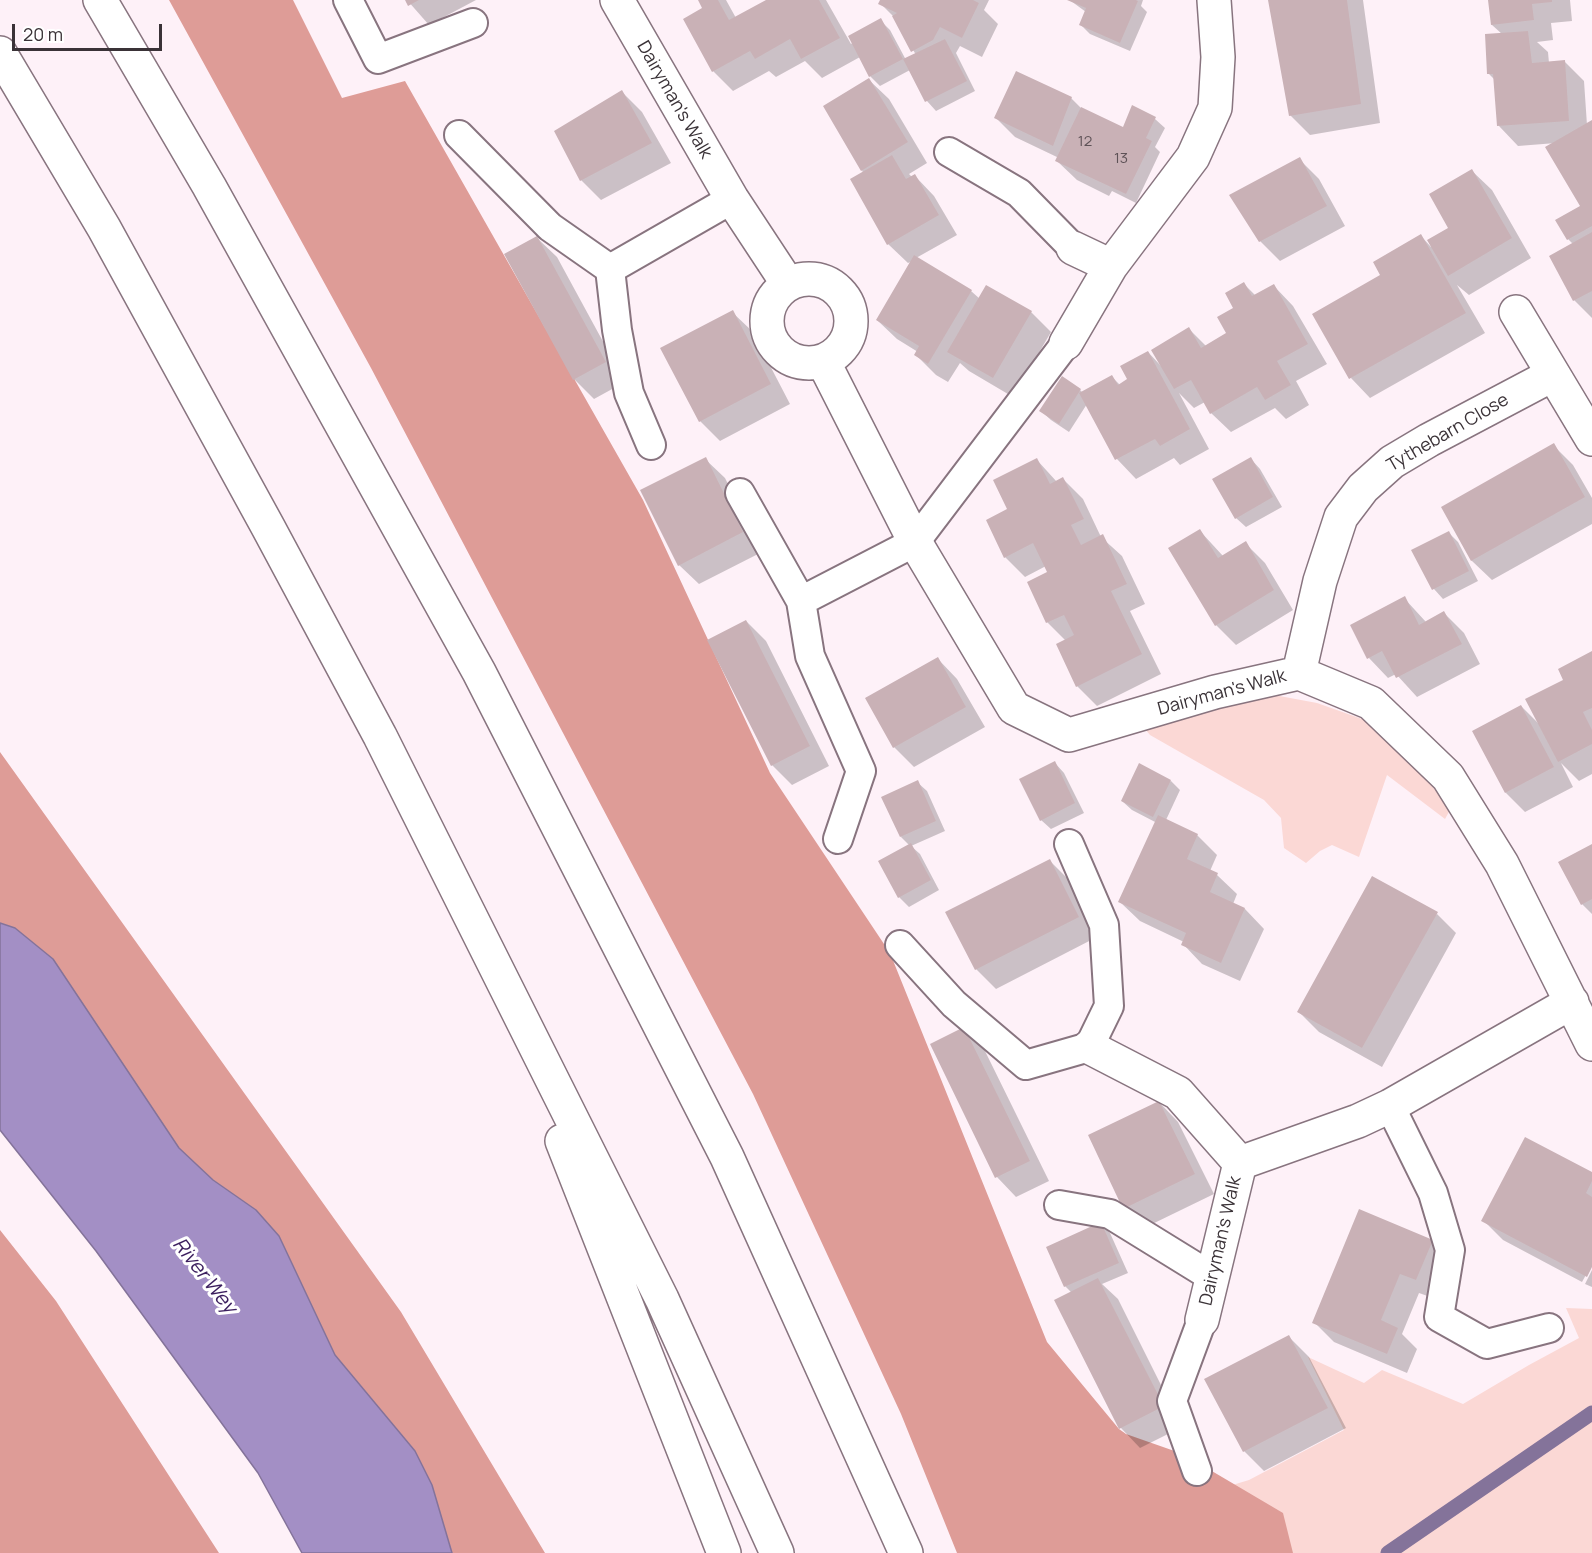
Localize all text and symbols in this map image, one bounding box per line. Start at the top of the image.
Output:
scale bar [15,12,165,50]
text: 20 m [23,22,63,46]
street label: Dairyman's Walk [632,37,716,163]
house number: 12 [1078,133,1092,151]
house number: 13 [1114,150,1128,168]
street label: Tythebarn Close [1383,389,1513,477]
street label: Dairyman's Walk [1155,665,1289,721]
street label: Dairyman's Walk [1196,1174,1246,1308]
water label: River Wey [167,1233,241,1319]

